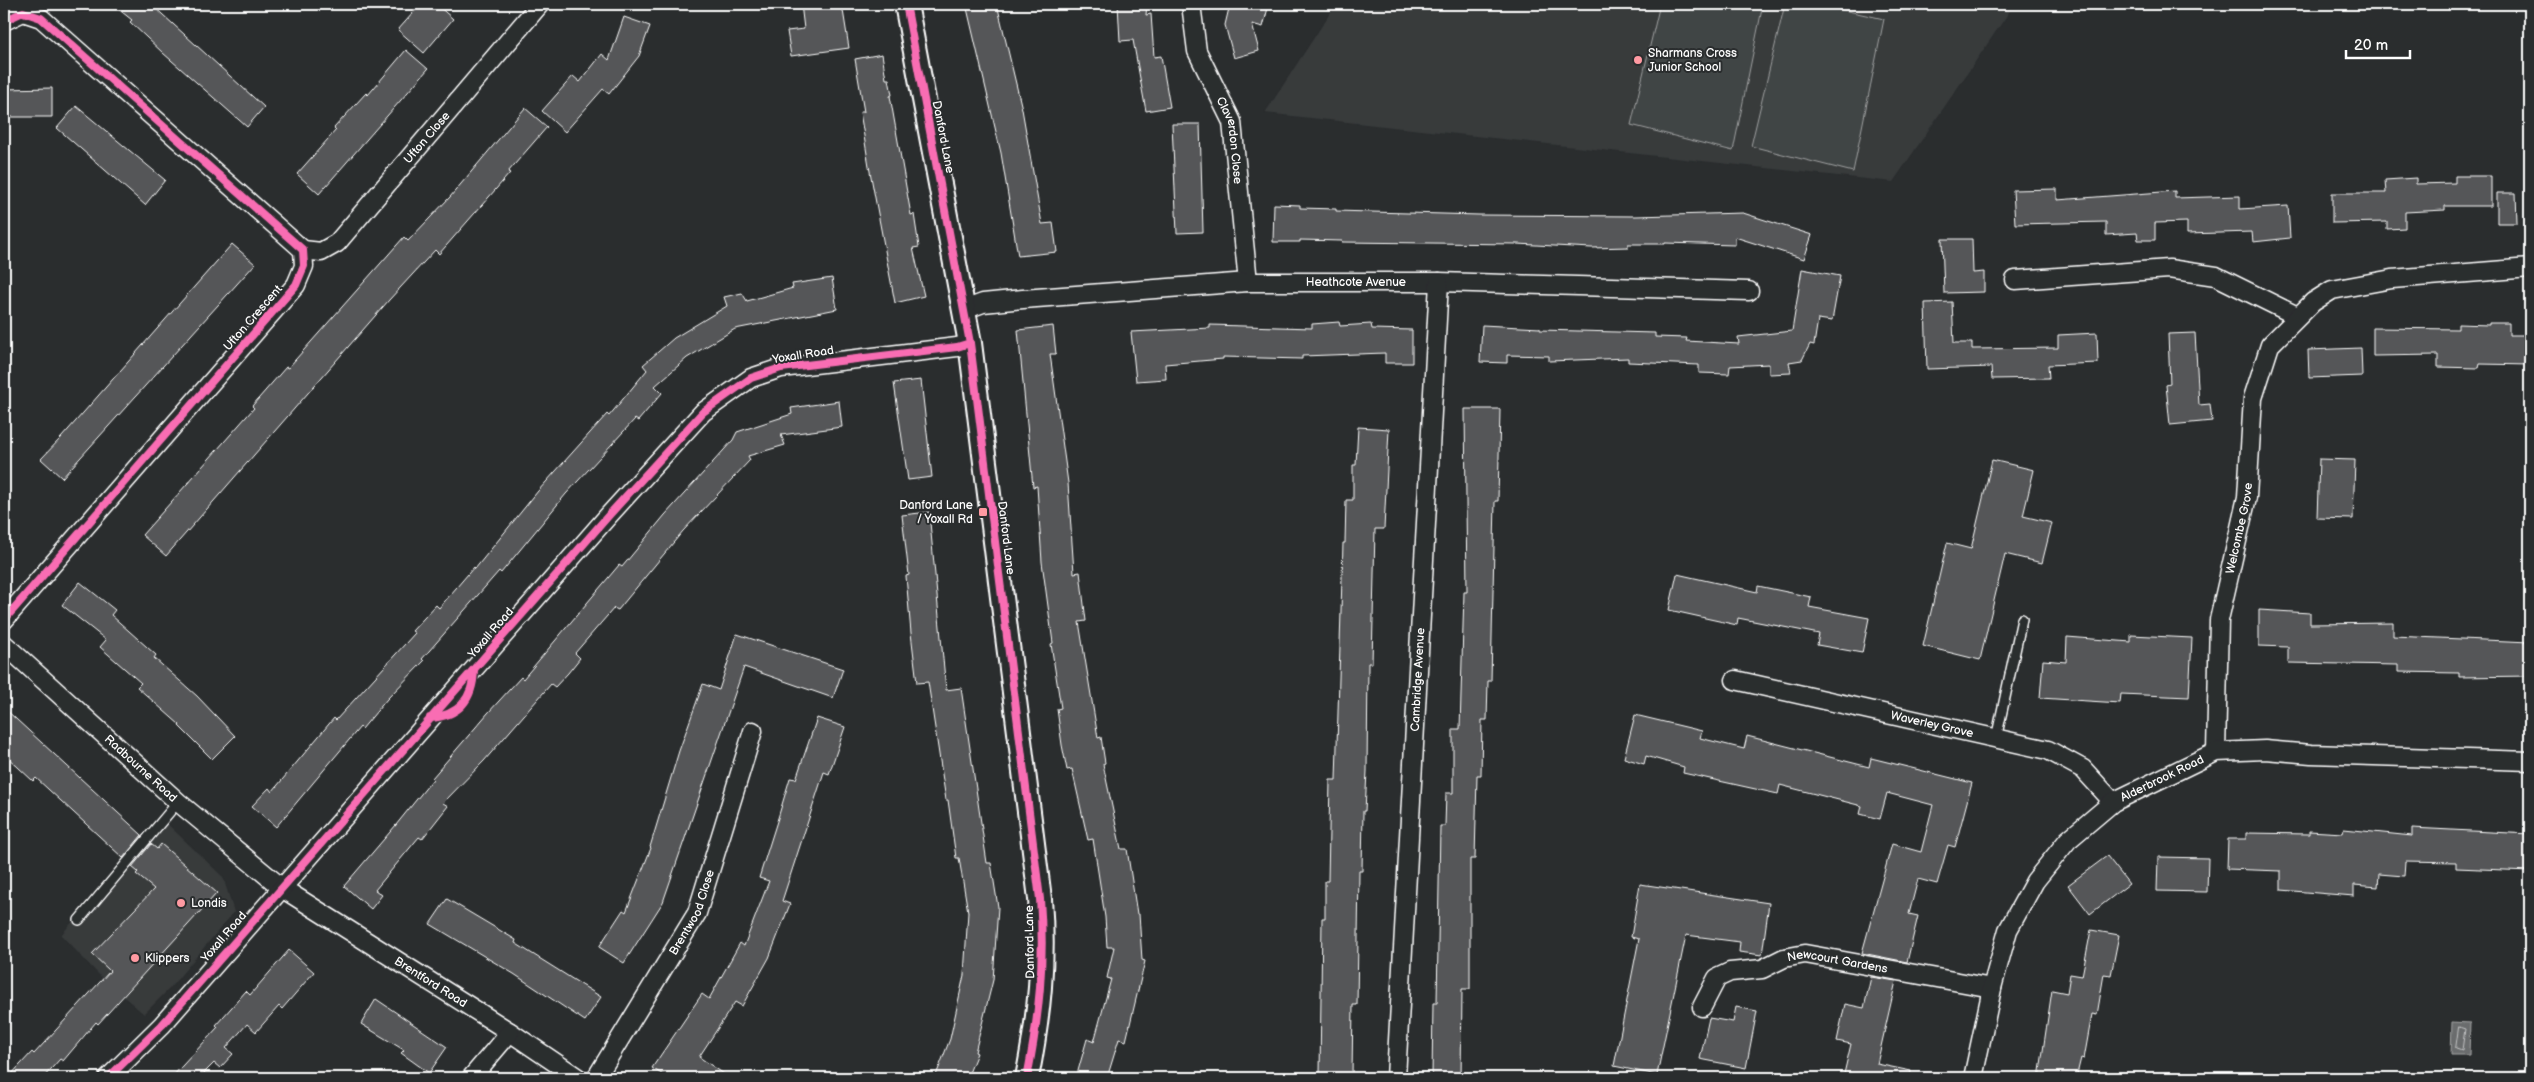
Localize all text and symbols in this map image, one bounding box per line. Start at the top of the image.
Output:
scale bar [2346,28,2410,60]
text: 20 m [2354,36,2388,55]
place label: Sharmans Cross Junior School [1648,46,1737,75]
marker: Sharmans Cross Junior School [1632,54,1644,66]
street label: Claverdon Close [1213,94,1246,185]
street label: Danford Lane [929,99,957,175]
street label: Ufton Close [400,108,453,167]
street label: Heathcote Avenue [1306,275,1406,290]
street label: Ufton Crescent [220,282,286,354]
street label: Yoxall Road [770,343,835,367]
street label: Welcombe Grove [2222,482,2255,575]
place label: Danford Lane / Yoxall Rd [899,498,973,527]
street label: Danford Lane [994,500,1018,576]
marker: Danford Lane / Yoxall Rd [977,506,989,518]
street label: Yoxall Road [464,605,517,662]
street label: Cambridge Avenue [1407,627,1428,732]
street label: Waverley Grove [1889,708,1975,741]
street label: Radbourne Road [102,732,180,805]
street label: Alderbrook Road [2118,752,2206,805]
street label: Brentwood Close [666,868,717,958]
place label: Londis [191,896,227,911]
marker: Londis [175,897,187,909]
street label: Danford Lane [1022,905,1038,979]
street label: Yoxall Road [197,909,250,966]
street label: Newcourt Gardens [1786,946,1889,976]
place label: Klippers [145,951,190,966]
marker: Klippers [129,952,141,964]
street label: Brentford Road [392,953,470,1011]

